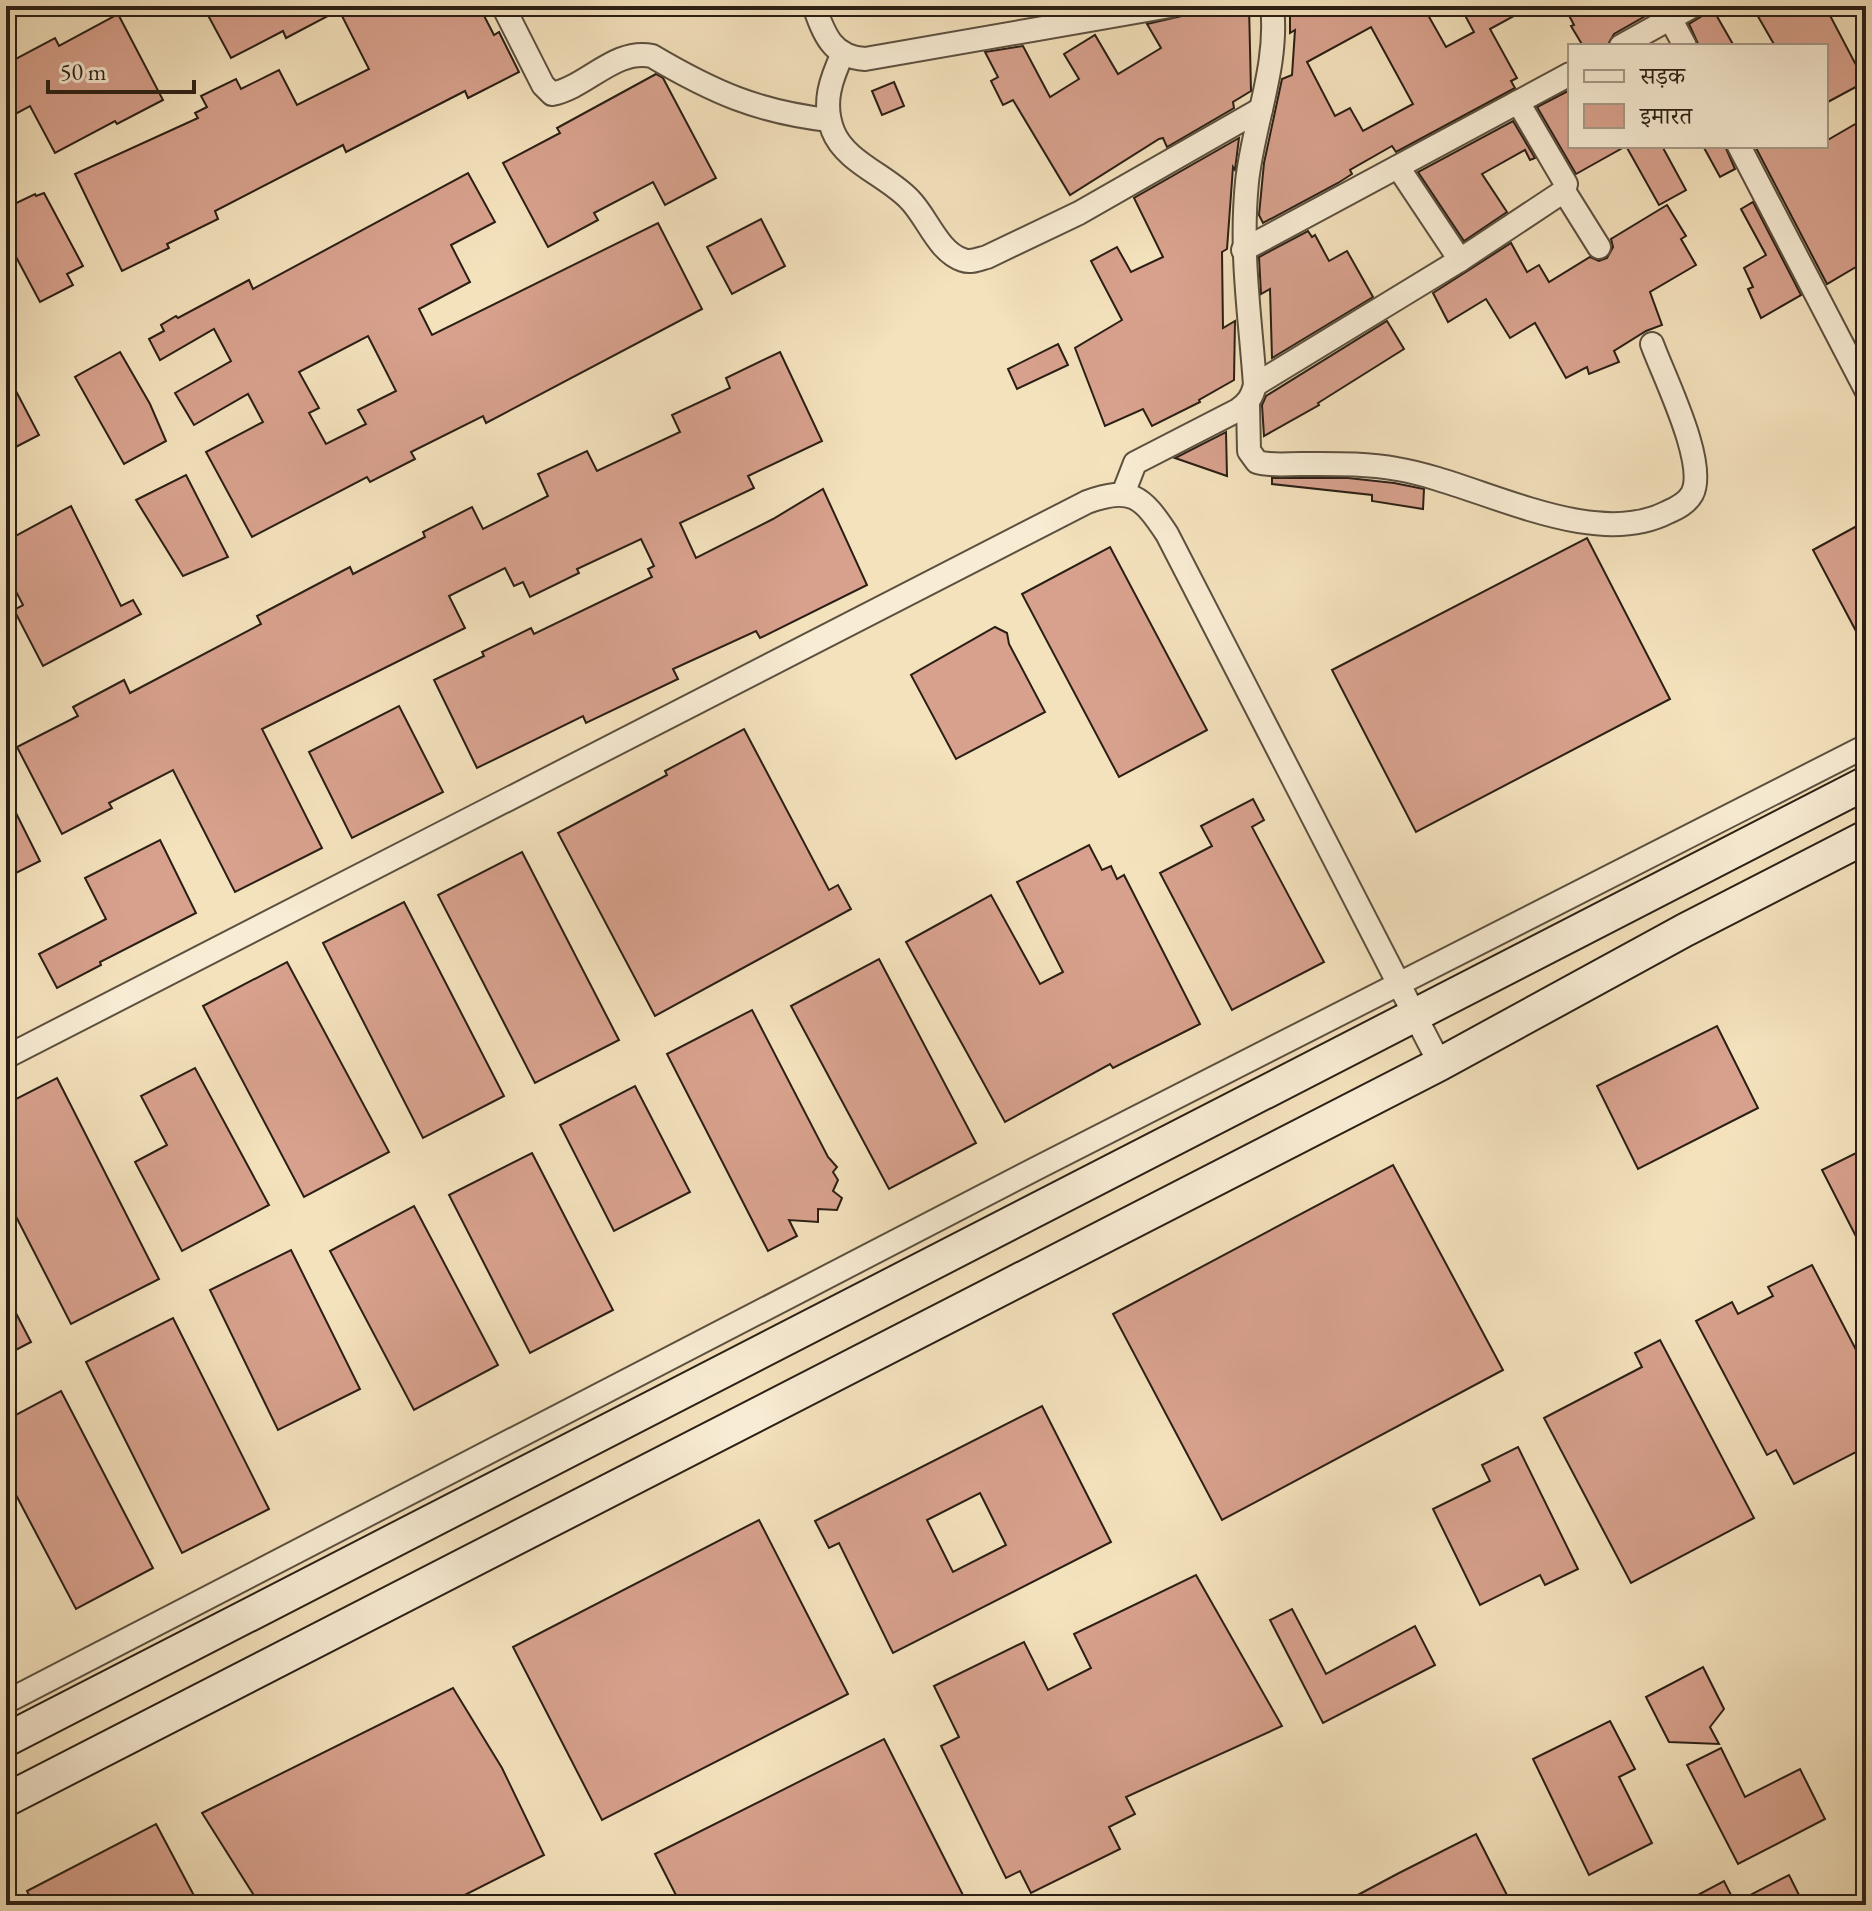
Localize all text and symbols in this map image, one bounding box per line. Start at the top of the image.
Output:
scale bar [48,44,194,94]
legend [1568,44,1828,148]
text: 50 m [60,56,107,87]
text: सड़क [1639,60,1687,91]
text: इमारत [1639,100,1693,131]

